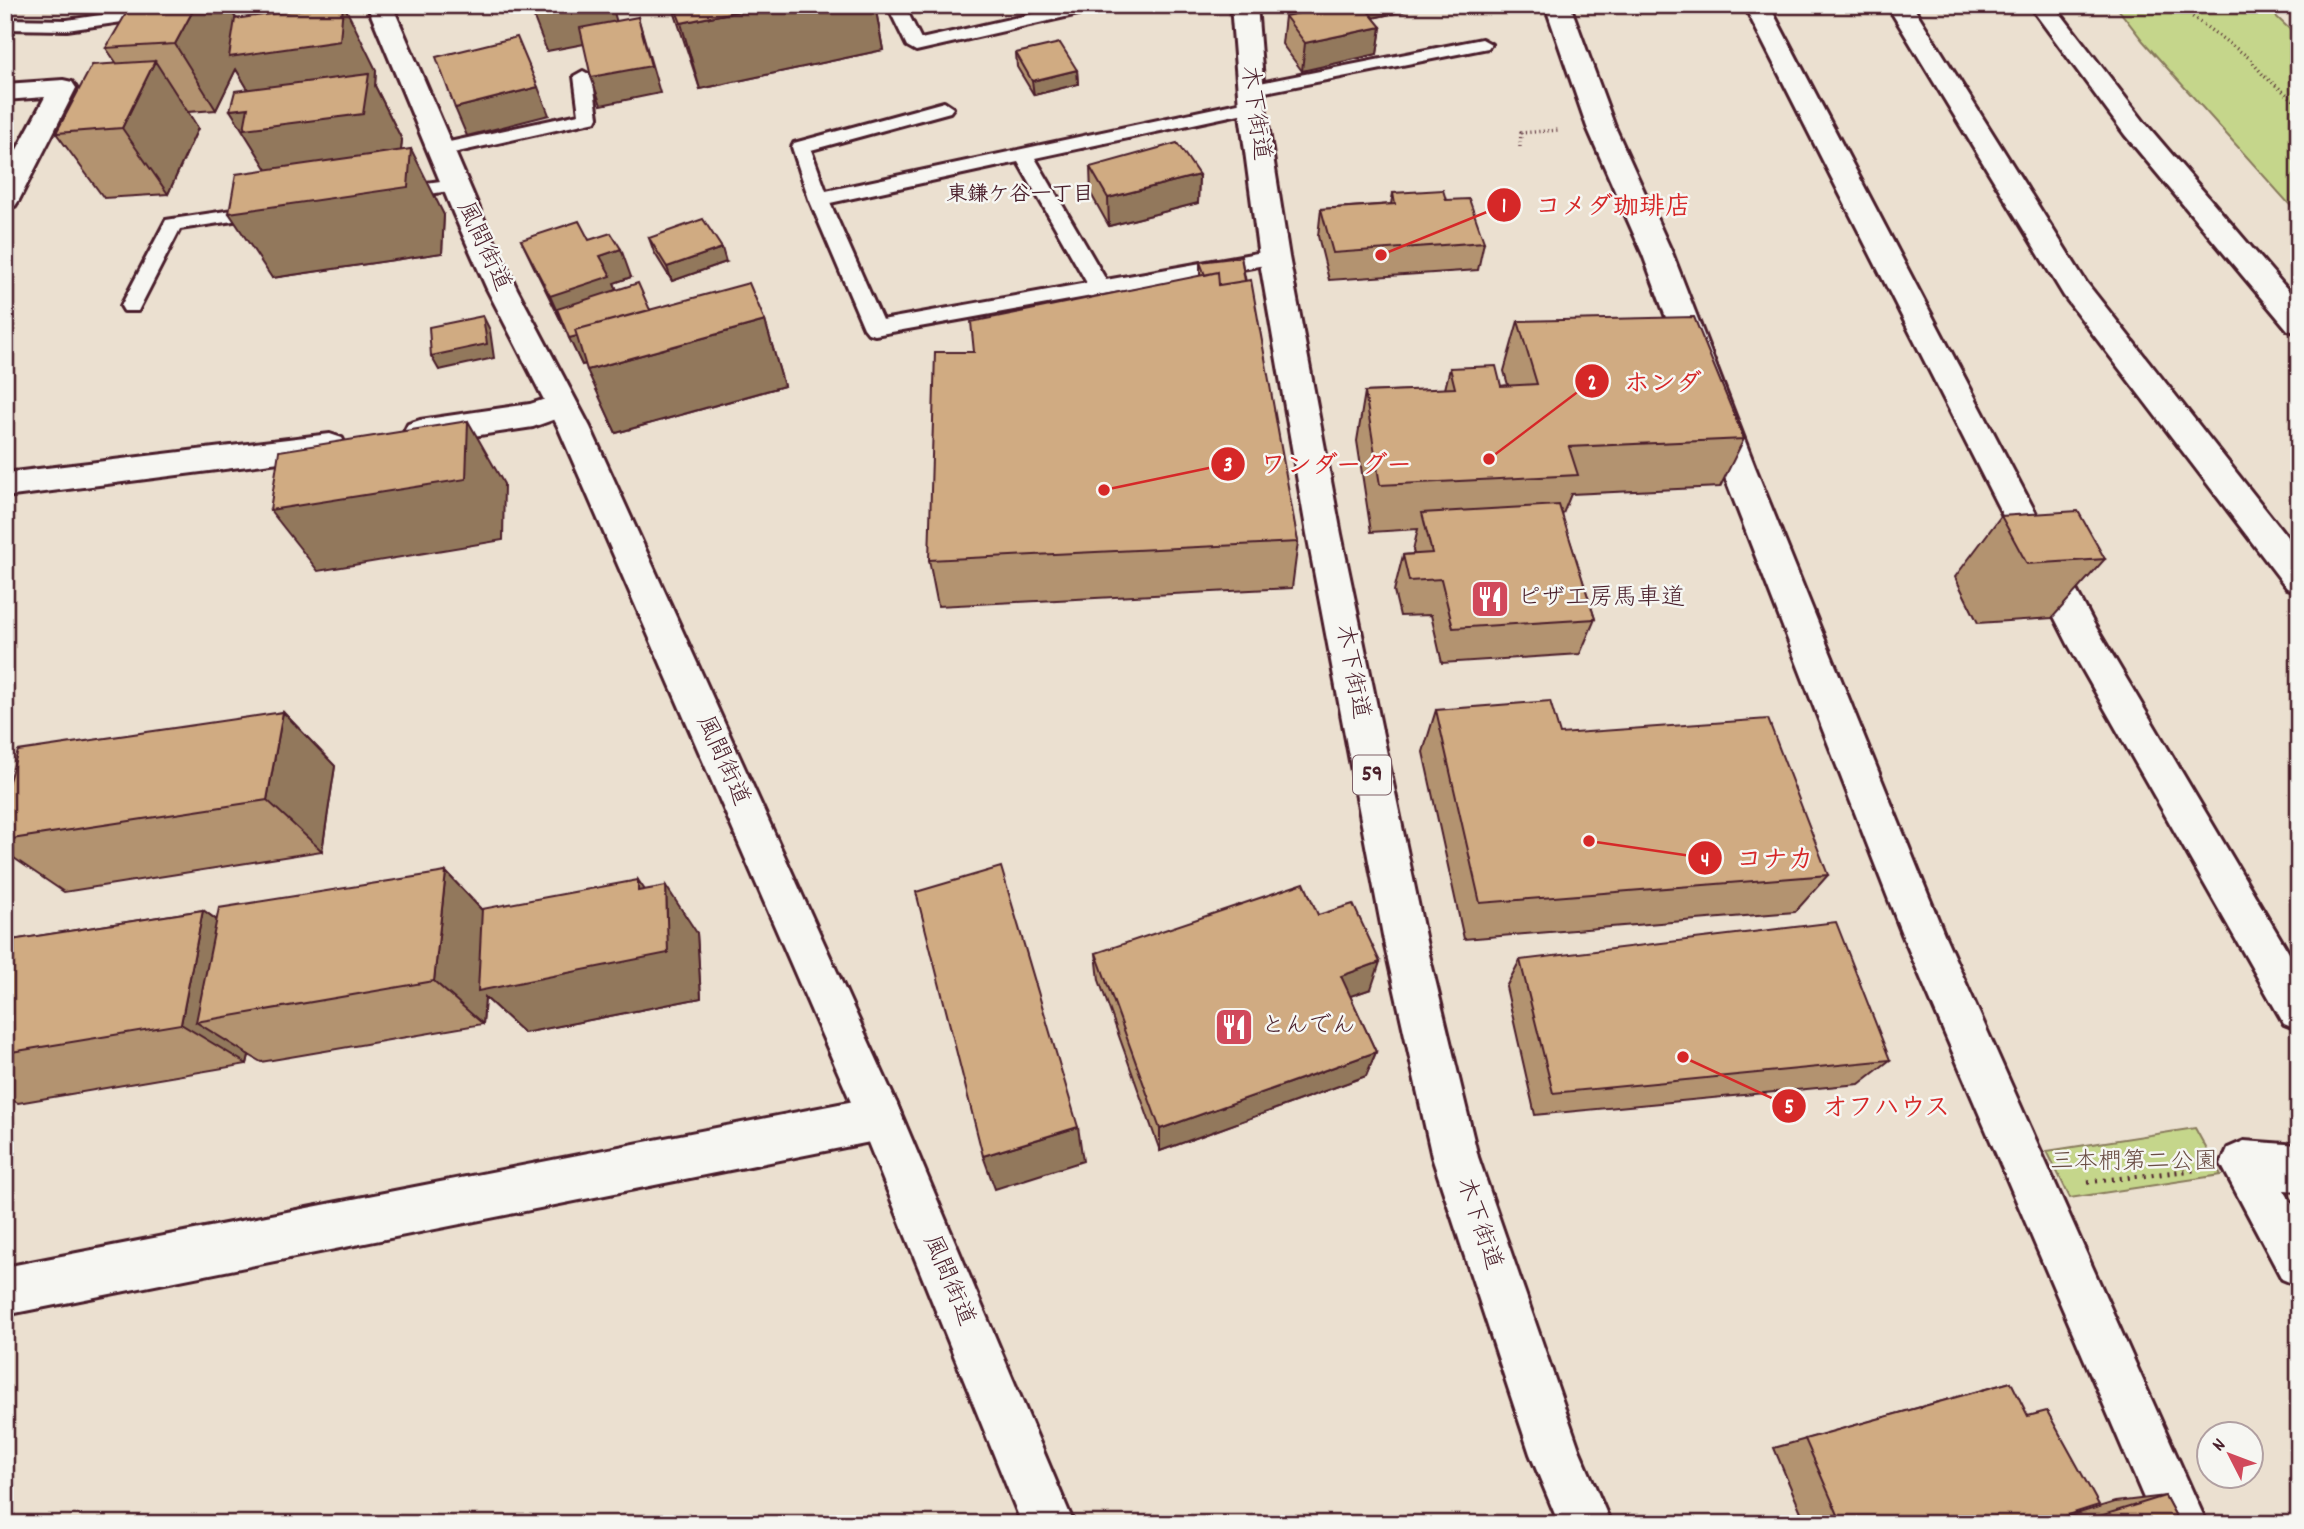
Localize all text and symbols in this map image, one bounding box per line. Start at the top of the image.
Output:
street label: 木下街道 [1230,63,1278,163]
district label: 東鎌ケ谷一丁目 [947,181,1094,211]
callout: コメダ珈琲店 [1486,181,1705,228]
text: コメダ珈琲店 [1535,190,1691,227]
text: 1 [1502,193,1506,223]
street label: 風間街道 [447,196,519,298]
callout: ホンダ [1575,358,1716,405]
text: ホンダ [1624,367,1702,404]
text: 2 [1587,370,1597,400]
callout: ワンダーグー [1211,440,1426,487]
text: ワンダーグー [1260,449,1412,486]
text: 3 [1223,452,1233,482]
restaurant icon: ピザ工房馬車道 [1469,578,1511,620]
place label: ピザ工房馬車道 [1517,582,1685,616]
street label: 木下街道 [1325,622,1377,722]
street label: 風間街道 [687,710,757,812]
road number: 59 [1353,755,1391,794]
callout: コナカ [1687,835,1828,882]
text: コナカ [1736,843,1814,880]
text: 4 [1701,847,1709,877]
restaurant icon: とんでん [1213,1006,1255,1048]
place label: とんでん [1261,1010,1356,1044]
callout: オフハウス [1772,1082,1965,1129]
text: オフハウス [1822,1091,1950,1128]
text: 5 [1784,1094,1794,1124]
park label: 三本椚第二公園 [2050,1146,2218,1180]
street label: 木下街道 [1446,1173,1510,1275]
street label: 風間街道 [914,1230,982,1332]
north arrow [2196,1420,2266,1490]
text: N [2207,1433,2233,1458]

